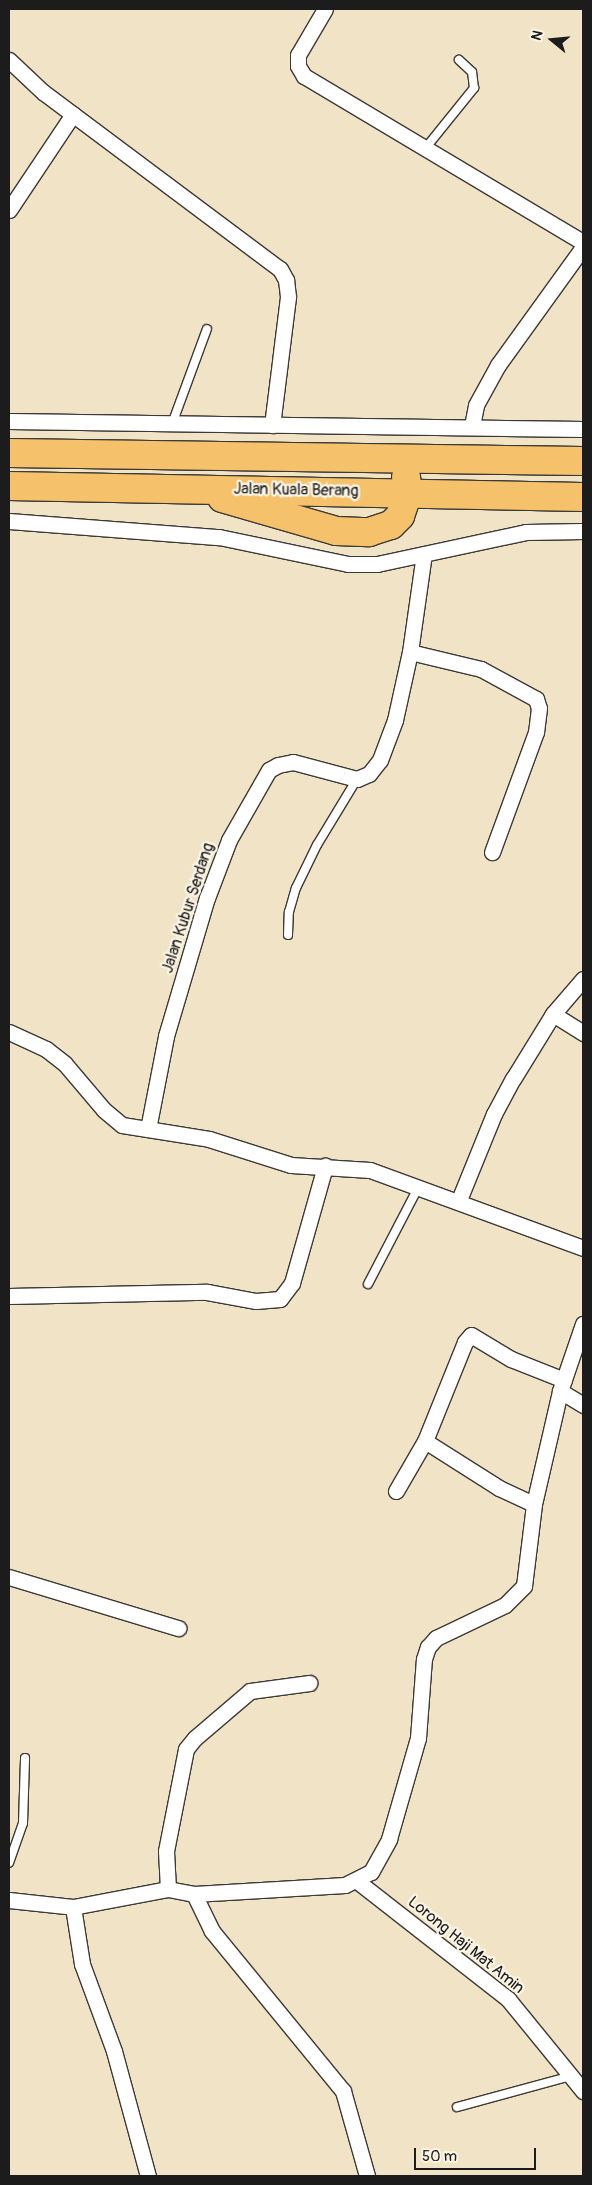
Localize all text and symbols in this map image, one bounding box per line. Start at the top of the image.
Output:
north arrow [527,15,577,65]
text: N [528,28,547,42]
street label: Jalan Kuala Berang [233,479,359,501]
street label: Jalan Kubur Serdang [158,841,218,975]
street label: Lorong Haji Mat Amin [404,1892,528,1998]
scale bar [417,2138,540,2170]
text: 50 m [422,2147,457,2166]

